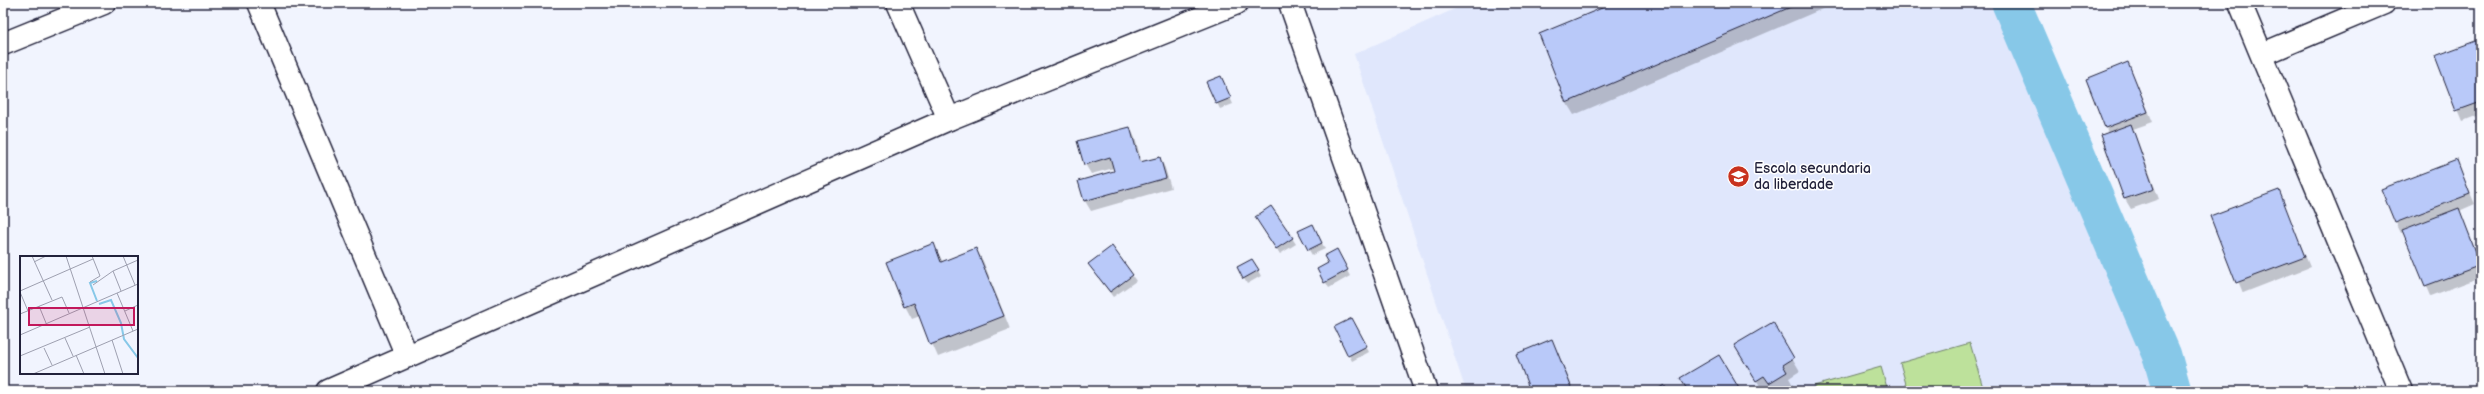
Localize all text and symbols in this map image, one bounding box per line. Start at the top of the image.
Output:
place label: Escola secundaria da liberdade [1754,160,1871,193]
school or university icon: Escola secundaria da liberdade [1725,163,1751,189]
inset map [20,256,138,374]

